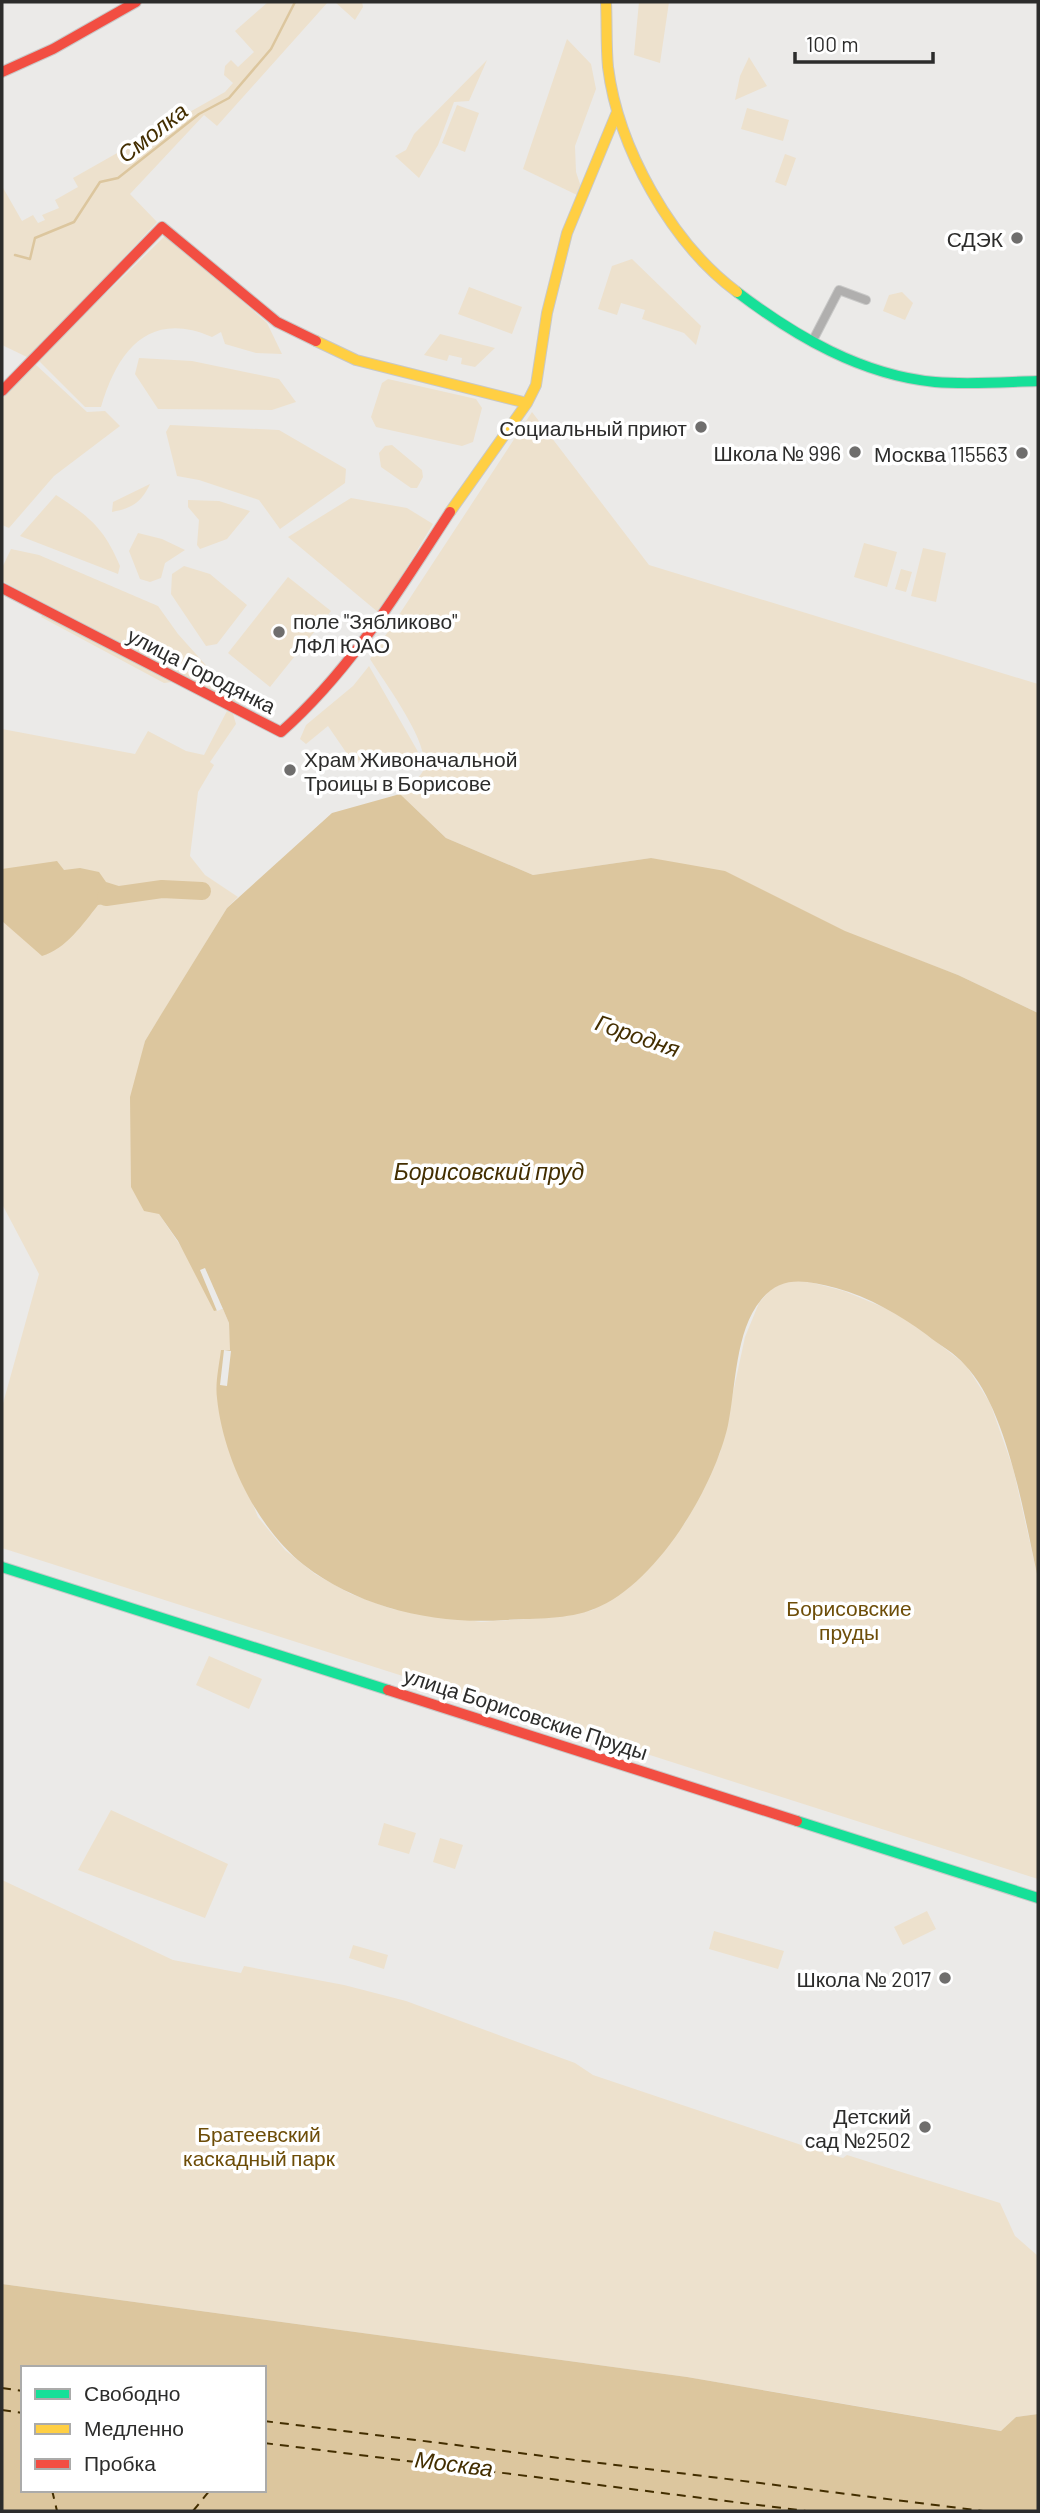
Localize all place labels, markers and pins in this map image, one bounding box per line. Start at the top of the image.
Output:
place label: СДЭК [947,226,1004,251]
marker: СДЭК [1009,230,1025,246]
place label: Социальный приют [499,415,687,440]
marker: Социальный приют [693,419,709,435]
place label: Школа № 996 [714,440,841,465]
place label: Москва 115563 [874,441,1008,466]
marker: Школа № 996 [847,444,863,460]
marker: Москва 115563 [1014,445,1030,461]
place label: поле "Зябликово" ЛФЛ ЮАО [293,608,458,657]
marker: поле "Зябликово" ЛФЛ ЮАО [271,624,287,640]
place label: Храм Живоначальной Троицы в Борисове [304,746,517,795]
marker: Храм Живоначальной Троицы в Борисове [282,762,298,778]
place label: Школа № 2017 [796,1966,931,1991]
marker: Школа № 2017 [937,1970,953,1986]
place label: Детский сад №2502 [805,2103,911,2152]
marker: Детский сад №2502 [917,2119,933,2135]

